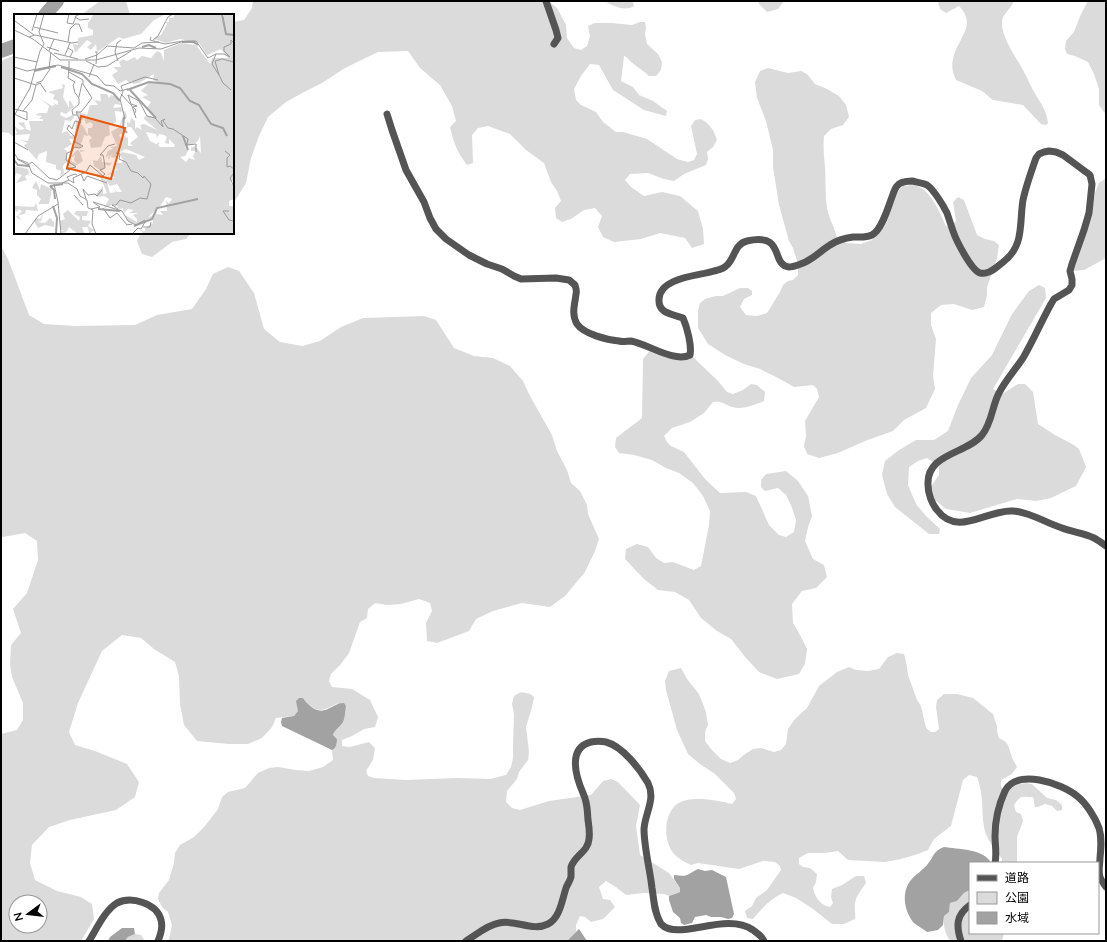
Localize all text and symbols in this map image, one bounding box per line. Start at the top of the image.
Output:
inset map [14,14,234,234]
legend [969,862,1099,934]
text: 道路 [1005,870,1029,885]
text: 公園 [1005,890,1029,905]
north arrow [8,894,48,934]
text: 水域 [1005,910,1029,925]
text: N [10,911,25,922]

